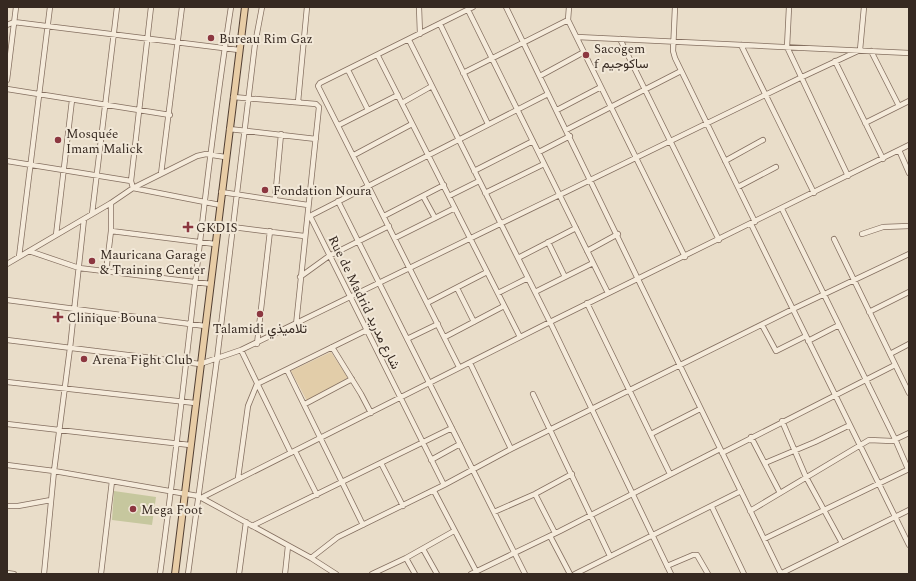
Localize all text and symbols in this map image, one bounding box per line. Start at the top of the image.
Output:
place label: Bureau Rim Gaz [219,29,313,49]
marker: Bureau Rim Gaz [206,33,216,43]
place label: Sacogem f ساكوجيم [594,39,649,74]
marker: Sacogem f ساكوجيم [581,50,591,60]
place label: Mosquée Imam Malick [66,124,143,159]
marker: Mosquée Imam Malick [53,135,63,145]
place label: Fondation Noura [273,181,372,201]
marker: Fondation Noura [260,185,270,195]
place label: GKDIS [196,218,237,238]
marker: GKDIS [183,222,193,232]
street label: Rue de Madrid شارع مدريد [323,232,405,373]
place label: Mauricana Garage & Training Center [100,245,206,280]
marker: Mauricana Garage & Training Center [87,256,97,266]
place label: Clinique Bouna [67,308,157,328]
marker: Talamidi تلاميذي [255,309,265,319]
marker: Clinique Bouna [52,311,64,323]
place label: Talamidi تلاميذي [213,319,307,339]
place label: Arena Fight Club [92,350,192,370]
marker: Arena Fight Club [79,354,89,364]
place label: Mega Foot [141,500,203,520]
marker: Mega Foot [128,504,138,514]

